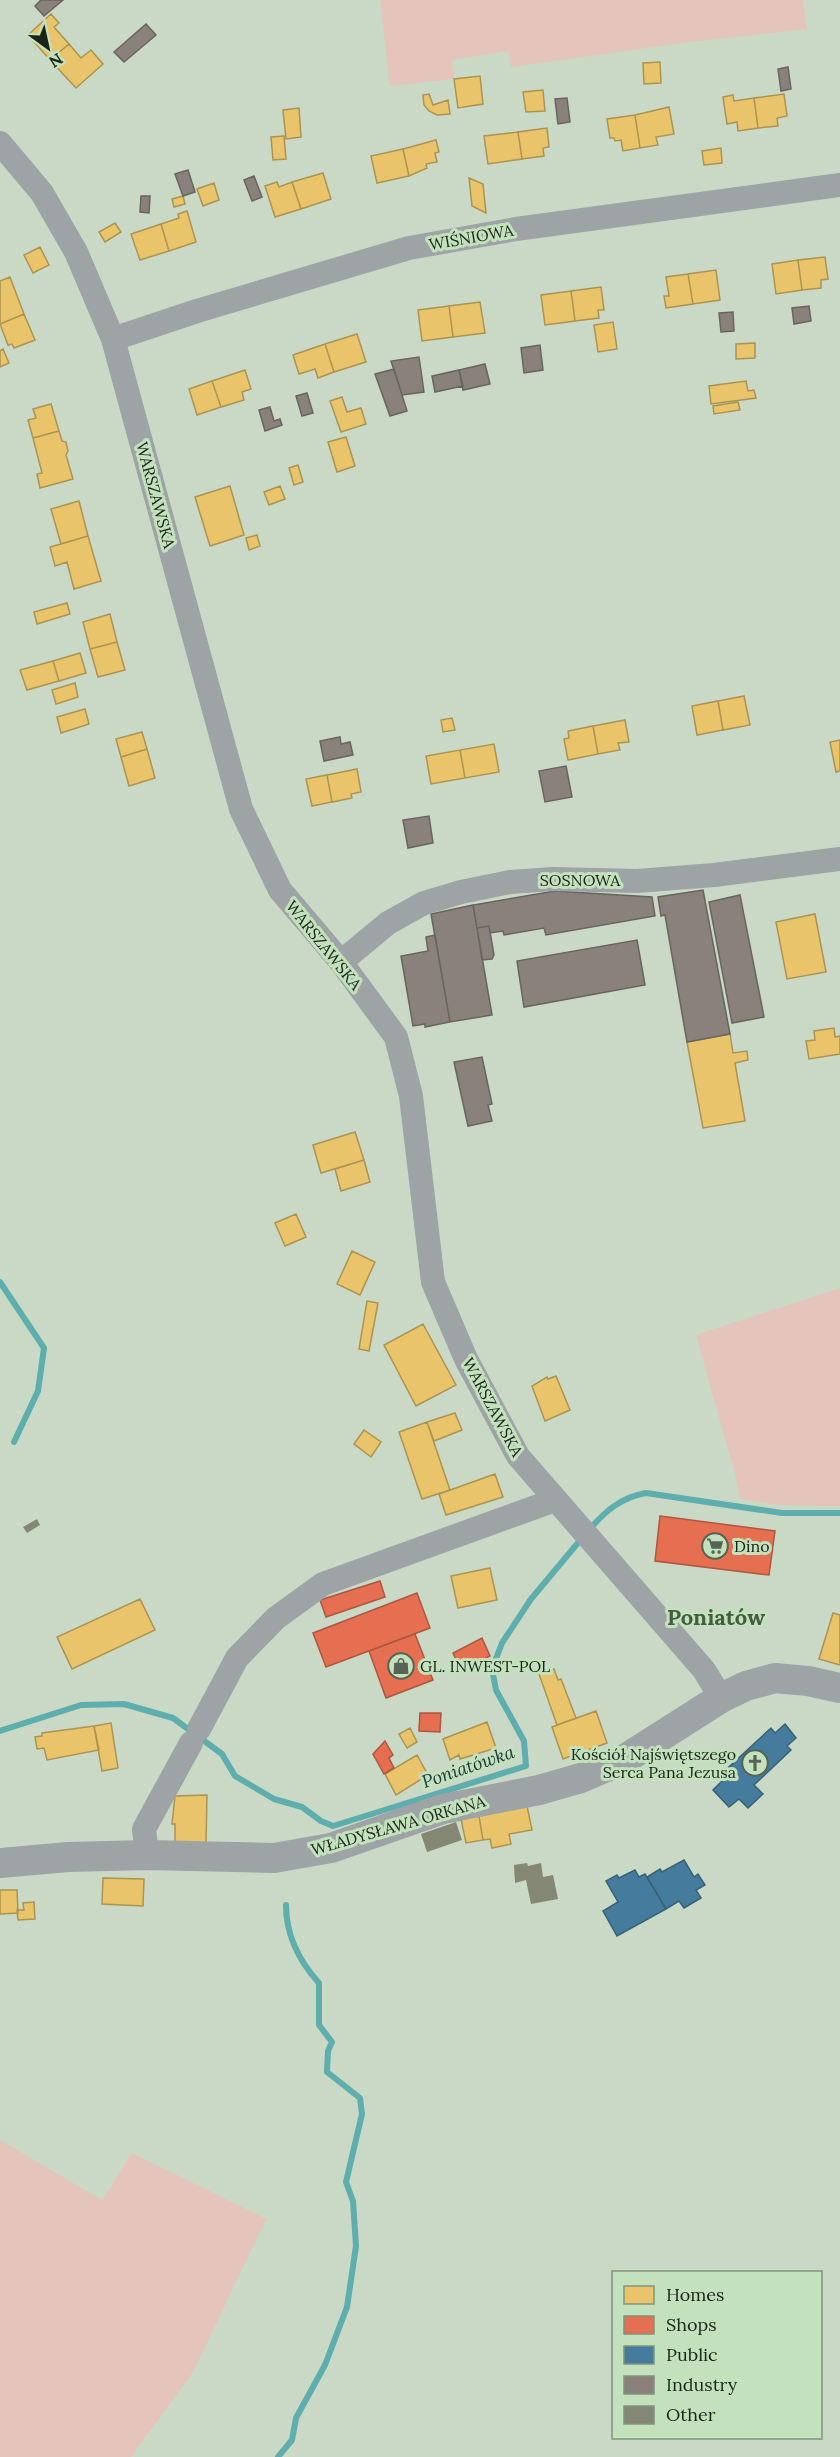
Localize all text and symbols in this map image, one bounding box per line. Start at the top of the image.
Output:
north arrow [18,18,78,78]
text: N [46,49,67,72]
street label: WIŚNIOWA [427,220,516,254]
street label: WARSZAWSKA [132,440,180,551]
street label: SOSNOWA [540,870,621,890]
street label: WARSZAWSKA [282,896,367,995]
street label: WARSZAWSKA [459,1354,528,1461]
supermarket icon: Dino [700,1531,730,1561]
place label: Dino [734,1536,770,1556]
district label: Poniatów [667,1603,765,1631]
shop icon: GL. INWEST-POL [386,1651,416,1681]
place label: GL. INWEST-POL [420,1656,550,1676]
water label: Poniatówka [419,1740,517,1793]
place label: Kościół Najświętszego Serca Pana Jezusa [571,1744,736,1782]
church icon: Kościół Najświętszego Serca Pana Jezusa [740,1748,770,1778]
street label: WŁADYSŁAWA ORKANA [309,1790,488,1859]
legend [612,2271,822,2439]
text: Homes [666,2283,724,2306]
text: Shops [666,2313,717,2336]
text: Public [666,2343,718,2366]
text: Industry [666,2373,738,2396]
text: Other [666,2403,716,2426]

